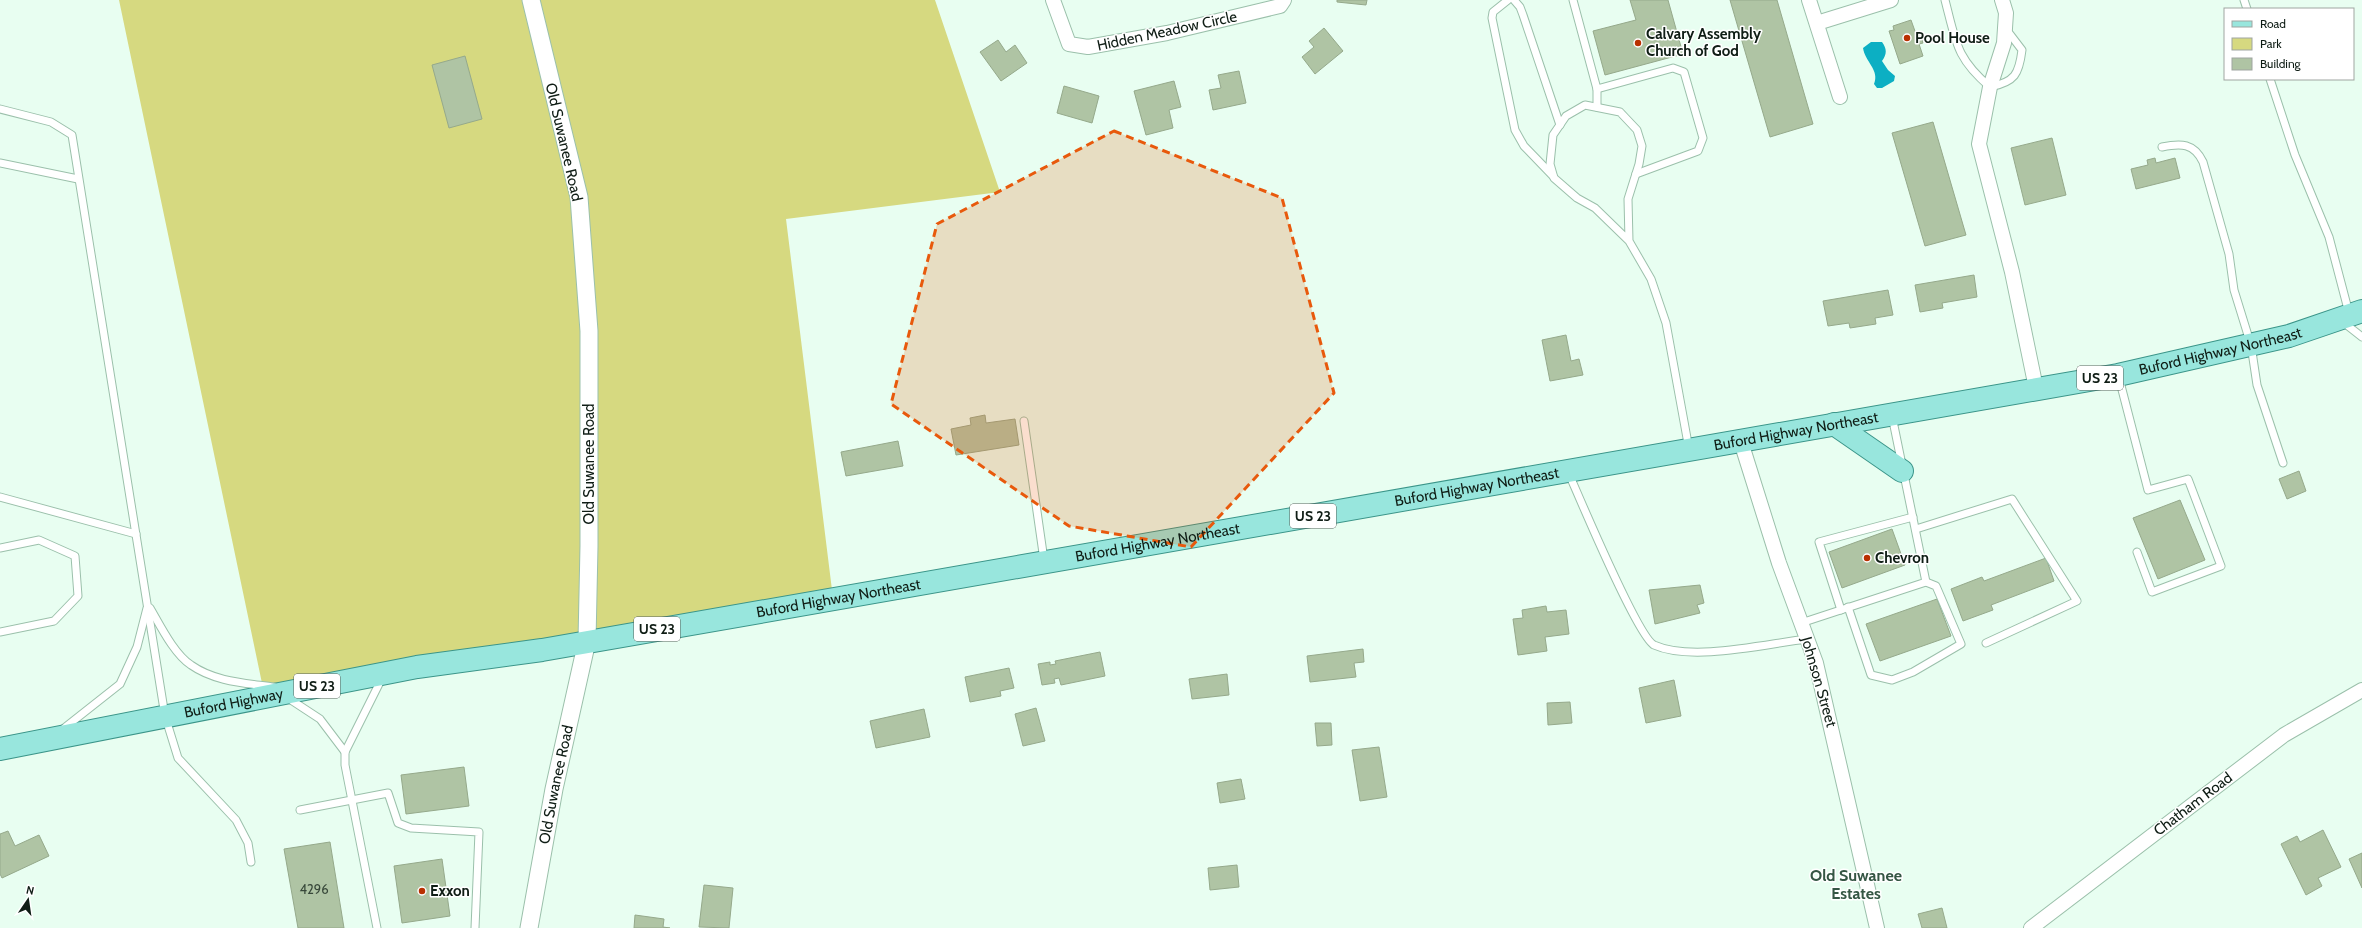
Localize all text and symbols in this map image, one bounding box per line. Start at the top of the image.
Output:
street label: Hidden Meadow Circle [1095,7,1239,55]
legend [2224,8,2354,80]
text: Road [2260,16,2286,31]
place label: Calvary Assembly Church of God [1646,25,1762,60]
place label: Pool House [1915,29,1990,47]
marker: Pool House [1902,33,1912,43]
text: Park [2260,36,2282,51]
marker: Calvary Assembly Church of God [1633,38,1643,48]
text: Building [2260,56,2302,71]
street label: Old Suwanee Road [542,81,586,203]
street label: Buford Highway Northeast [2137,323,2304,379]
road number: US 23 [2077,366,2123,390]
street label: Old Suwanee Road [580,404,598,524]
street label: Buford Highway Northeast [1712,408,1880,454]
street label: Buford Highway Northeast [1393,464,1560,510]
road number: US 23 [1290,504,1336,528]
street label: Buford Highway Northeast [1074,519,1241,566]
place label: Chevron [1875,549,1929,567]
marker: Chevron [1862,553,1872,563]
street label: Buford Highway Northeast [755,575,922,621]
road number: US 23 [634,617,680,641]
street label: Johnson Street [1797,634,1840,729]
road number: US 23 [294,674,340,698]
street label: Buford Highway [182,684,285,722]
street label: Old Suwanee Road [535,723,577,845]
street label: Chatham Road [2150,769,2236,839]
district label: Old Suwanee Estates [1810,866,1902,903]
north arrow [8,880,48,920]
house number: 4296 [299,881,329,897]
place label: Exxon [430,882,470,900]
text: N [25,883,36,898]
marker: Exxon [417,886,427,896]

